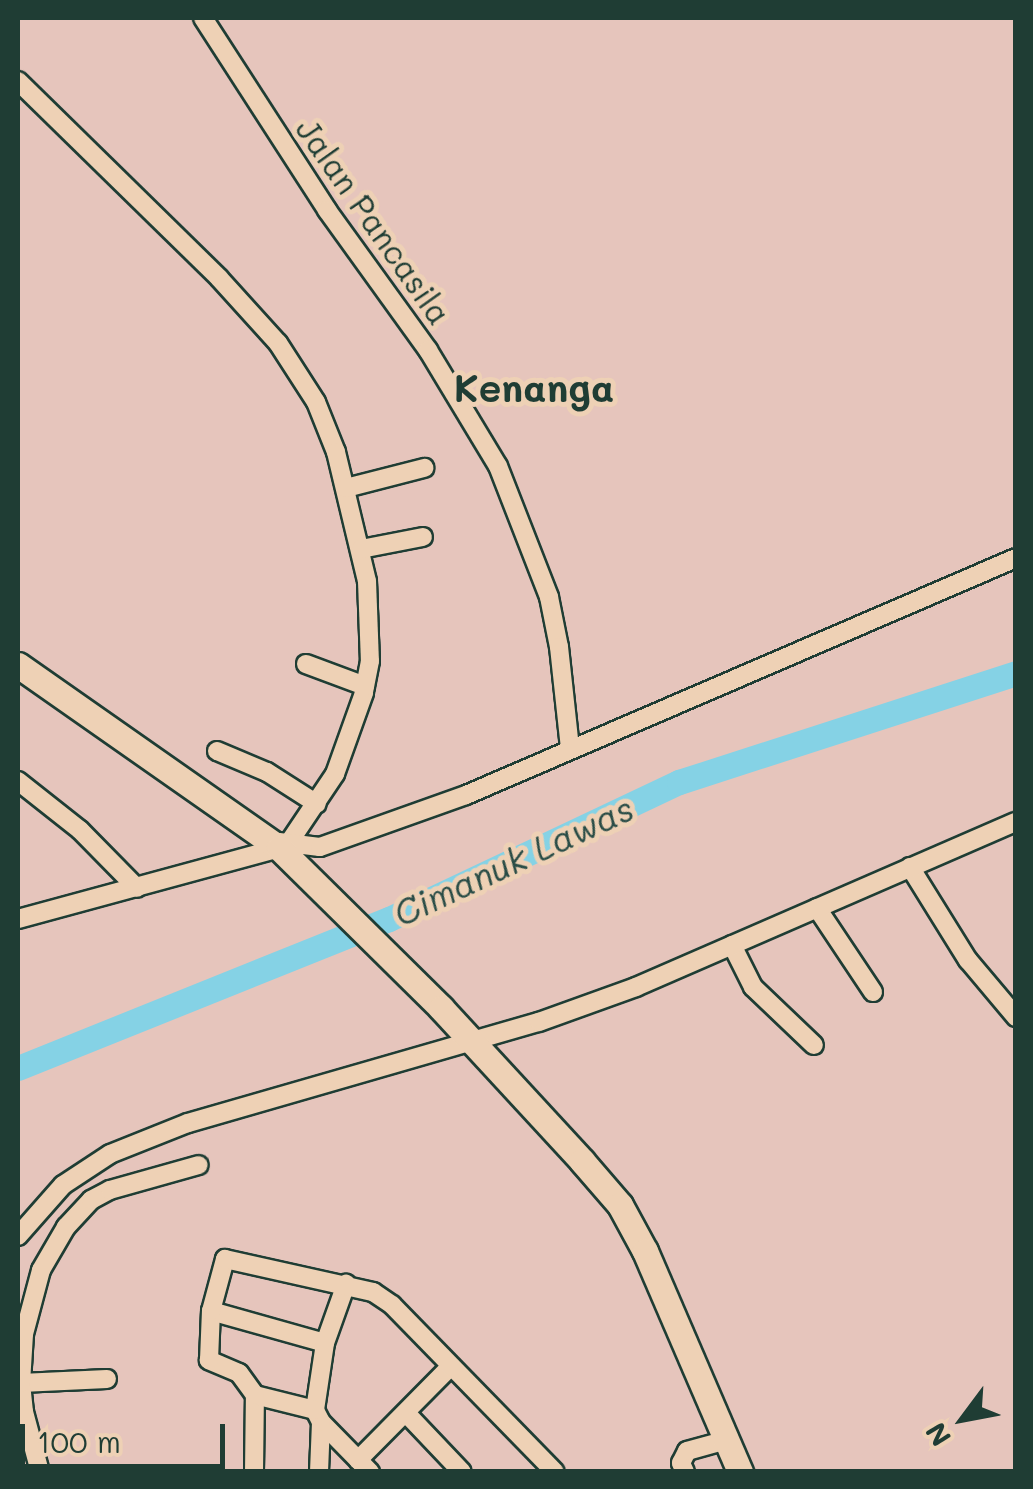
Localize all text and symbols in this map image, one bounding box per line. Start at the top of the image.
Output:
street label: Jalan Pancasila [289,111,459,331]
district label: Kenanga [454,365,614,411]
water label: Cimanuk Lawas [386,786,640,934]
north arrow [913,1369,1013,1469]
scale bar [25,1404,230,1466]
text: N [917,1416,958,1453]
text: 100 m [37,1421,121,1461]

